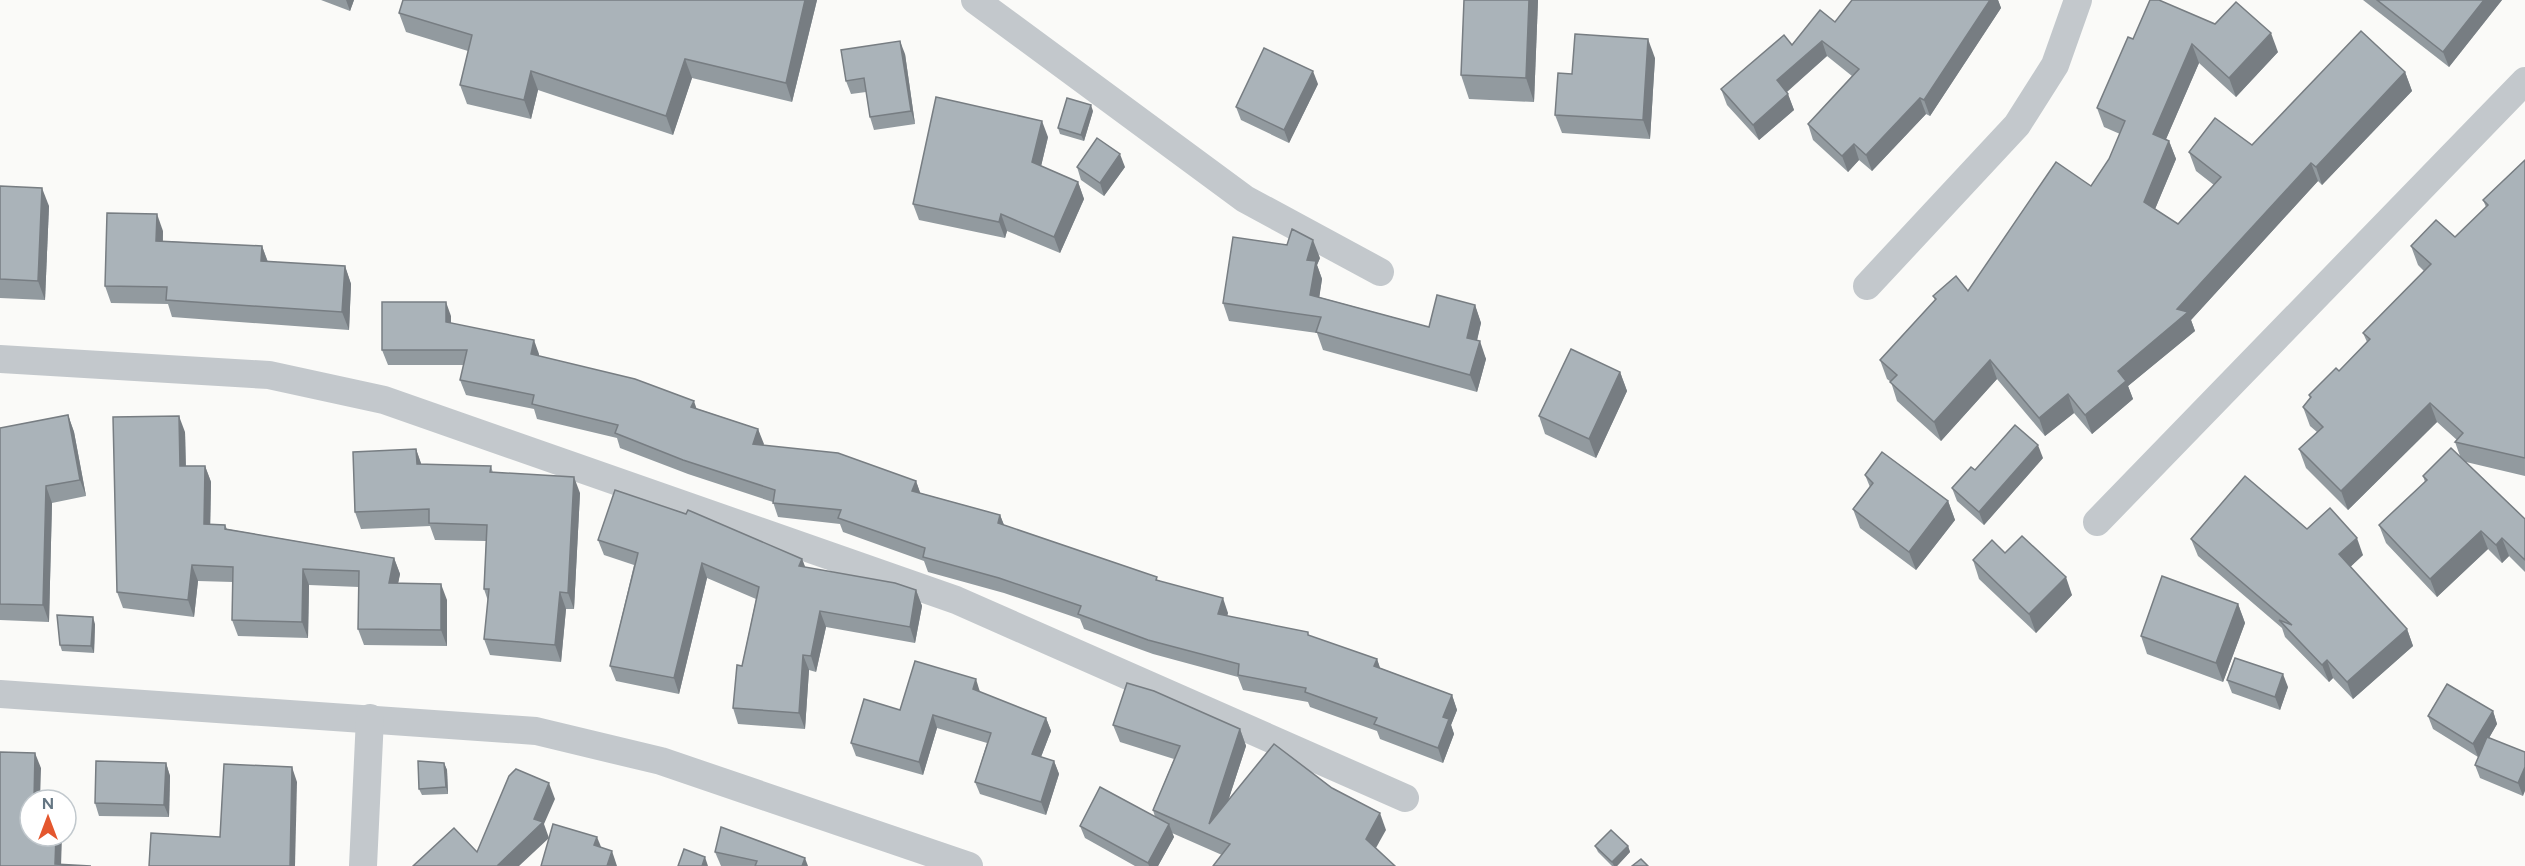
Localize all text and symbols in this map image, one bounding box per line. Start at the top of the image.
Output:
north arrow [18,788,78,848]
text: N [42,794,54,813]

